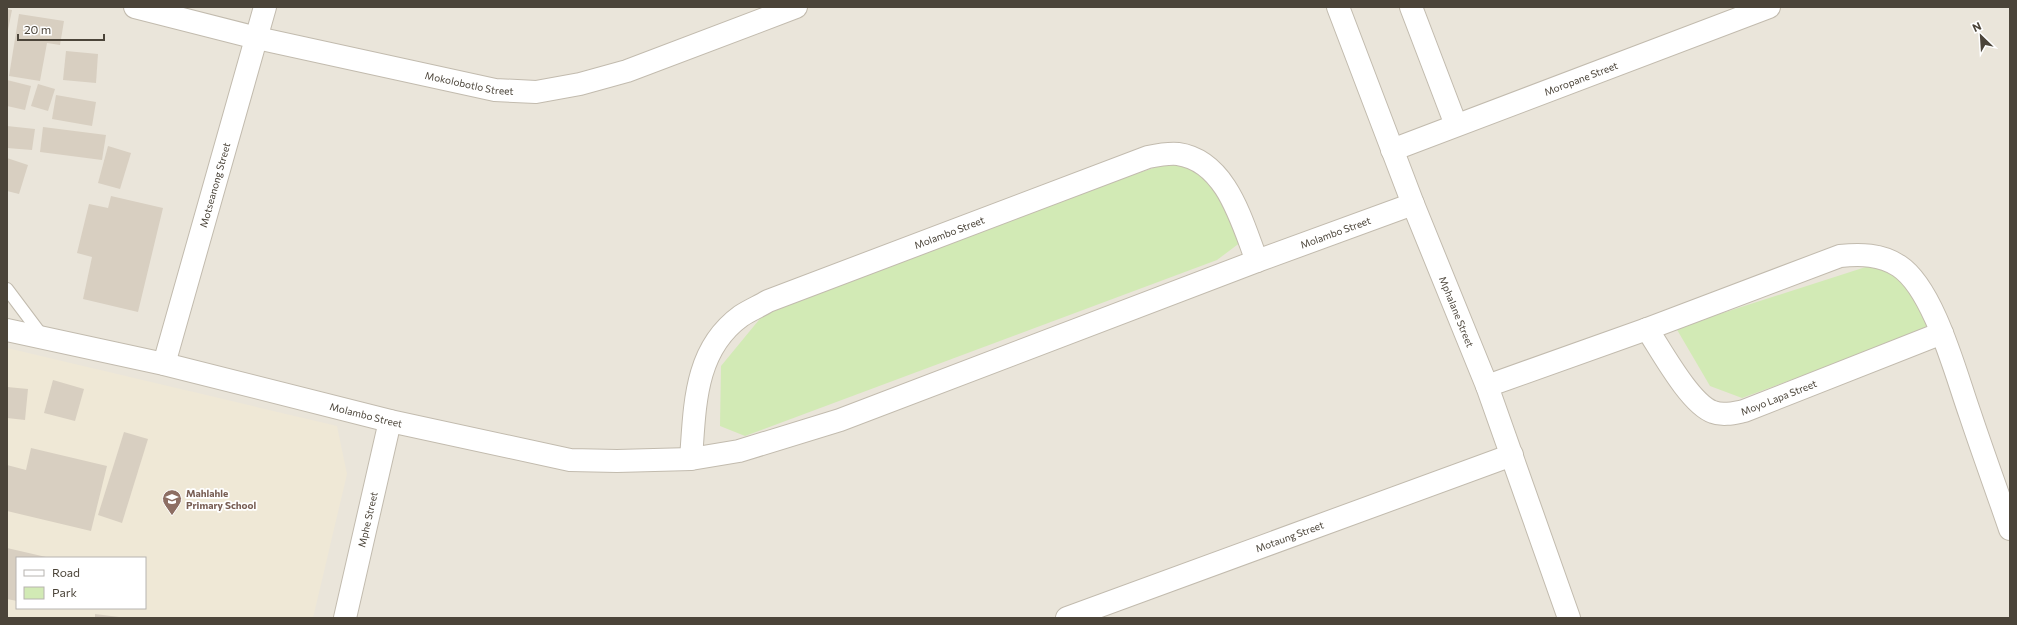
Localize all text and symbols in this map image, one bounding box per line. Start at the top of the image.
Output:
scale bar [18,16,104,42]
north arrow [1961,16,2001,56]
text: N [1970,19,1983,34]
text: 20 m [24,22,51,36]
street label: Moropane Street [1542,59,1619,98]
street label: Mokolobotlo Street [424,69,514,97]
street label: Motseanong Street [197,141,232,229]
street label: Molambo Street [912,214,986,251]
street label: Molambo Street [1299,214,1372,251]
street label: Mphalane Street [1437,274,1477,349]
street label: Moyo Lapa Street [1739,377,1818,418]
street label: Molambo Street [329,400,403,429]
place label: Mahlahle Primary School [186,487,257,511]
school or university icon: Mahlahle Primary School [161,488,183,516]
street label: Mphe Street [355,491,380,549]
street label: Motaung Street [1254,519,1325,554]
legend [16,557,146,609]
text: Road [52,565,80,579]
text: Park [52,585,78,599]

